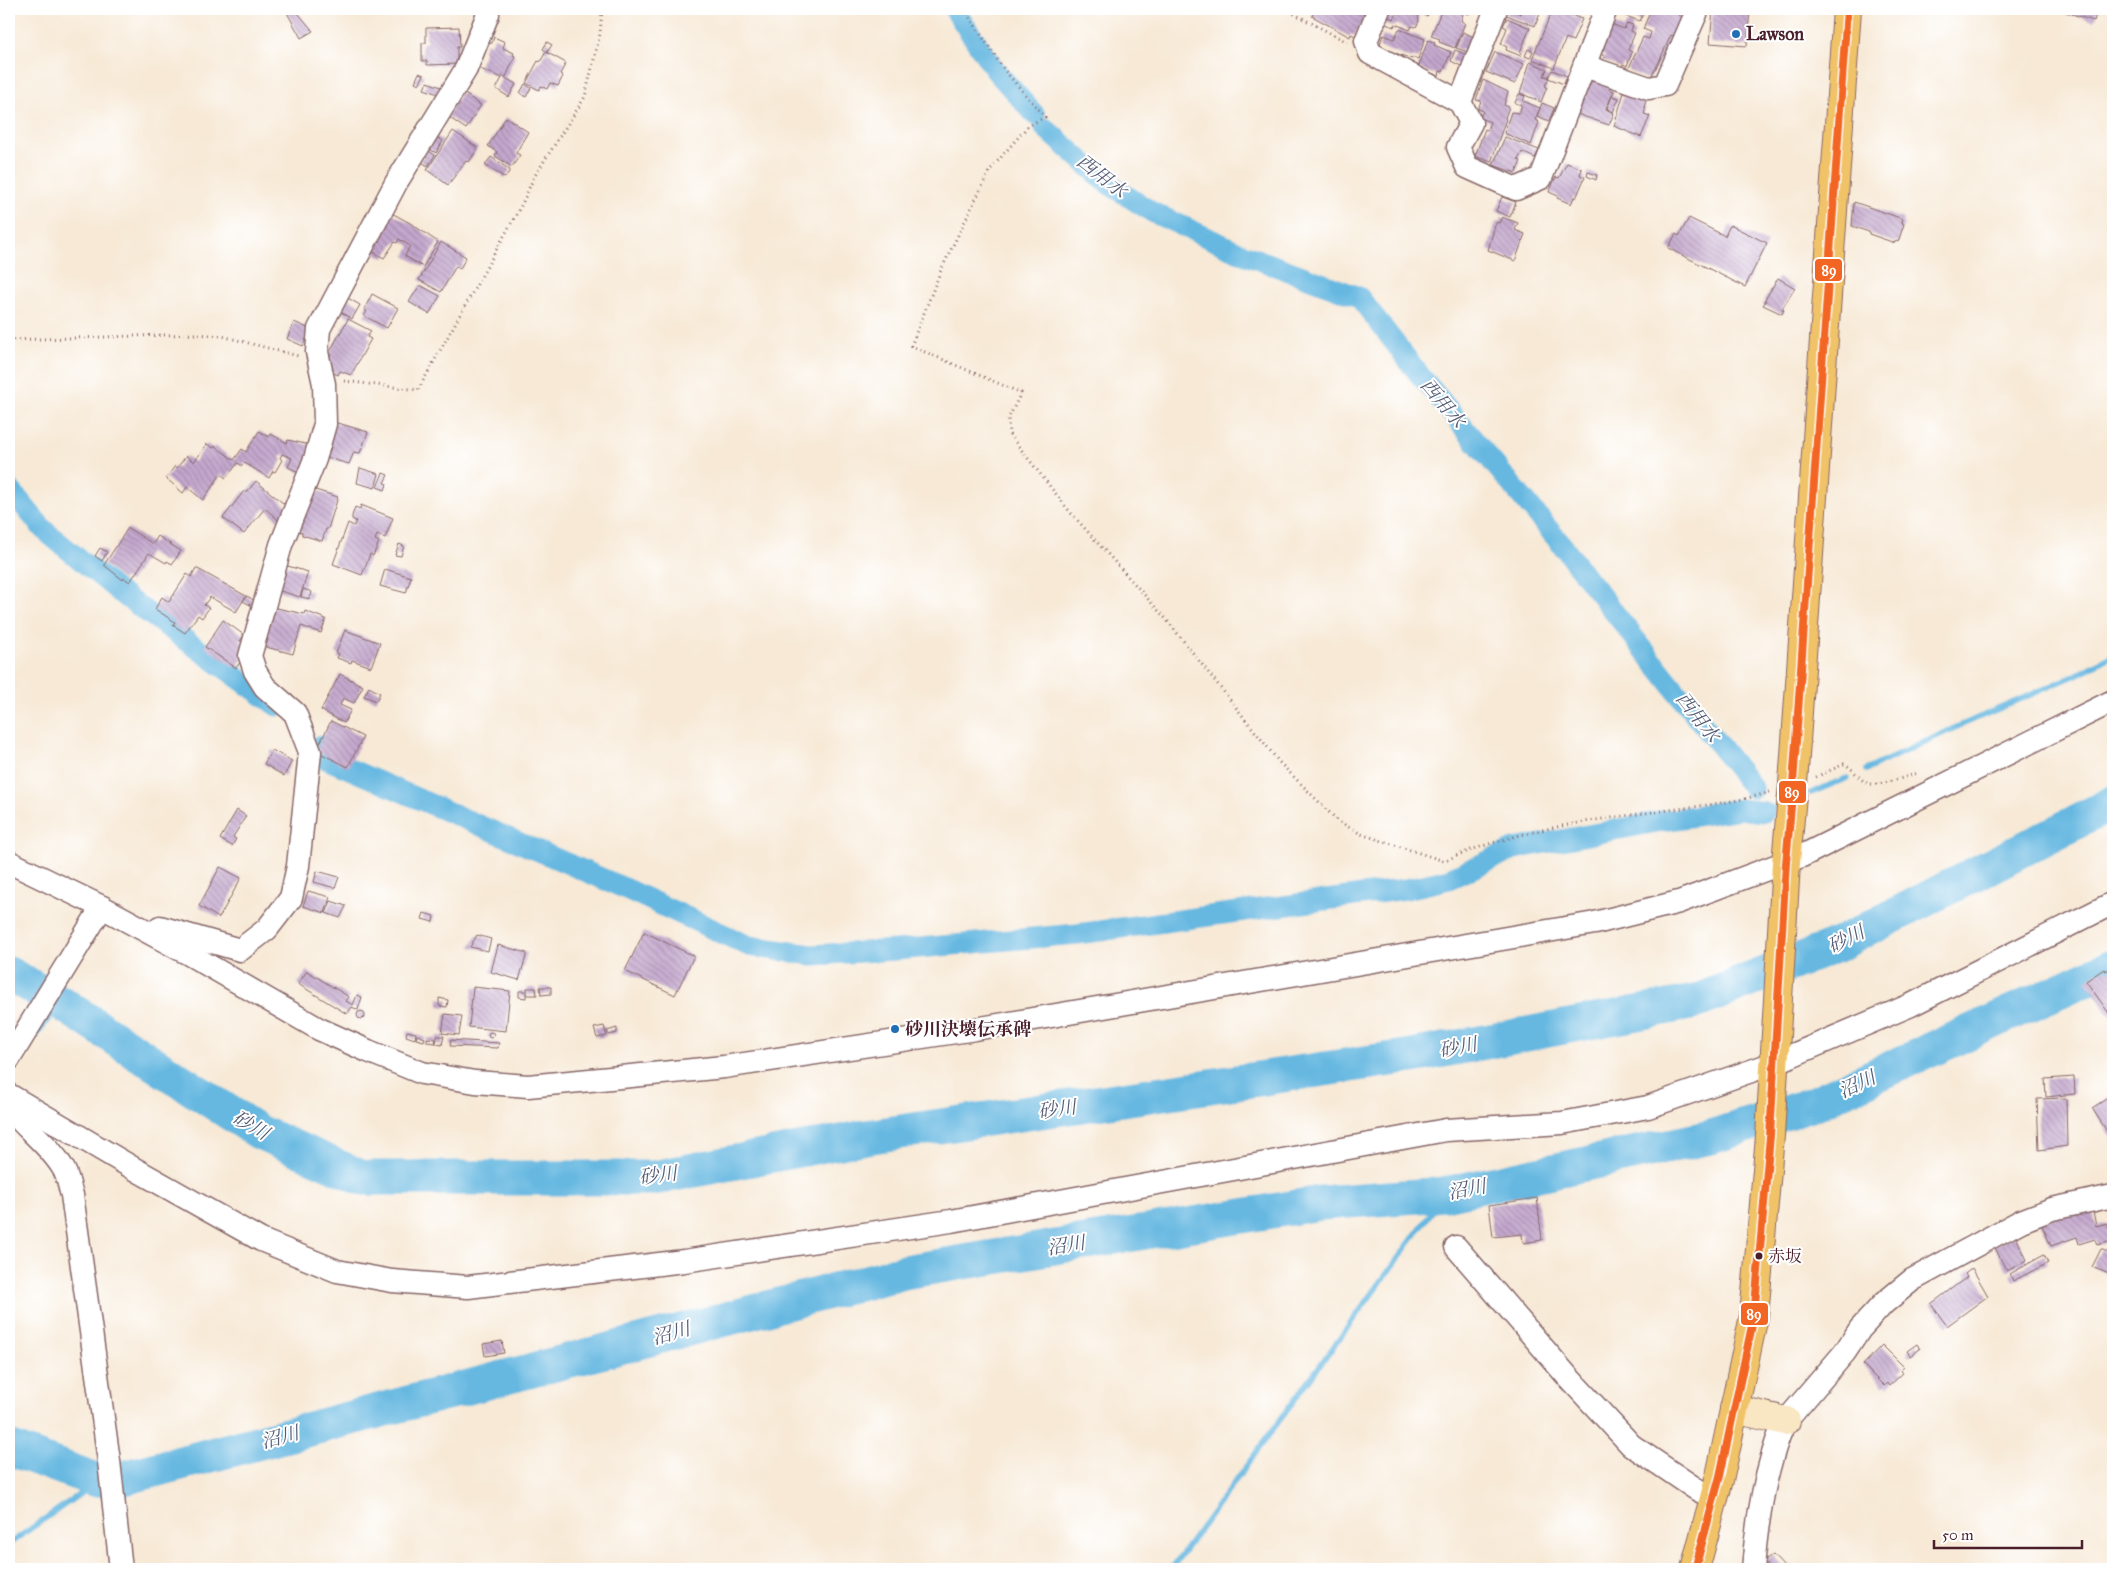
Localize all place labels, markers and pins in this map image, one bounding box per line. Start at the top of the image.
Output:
place label: Lawson [1746,23,1804,45]
marker: Lawson [1730,28,1742,40]
place label: 砂川決壊伝承碑 [905,1018,1031,1040]
marker: 砂川決壊伝承碑 [889,1023,901,1035]
place label: 赤坂 [1768,1246,1802,1267]
marker: 赤坂 [1754,1251,1764,1261]

